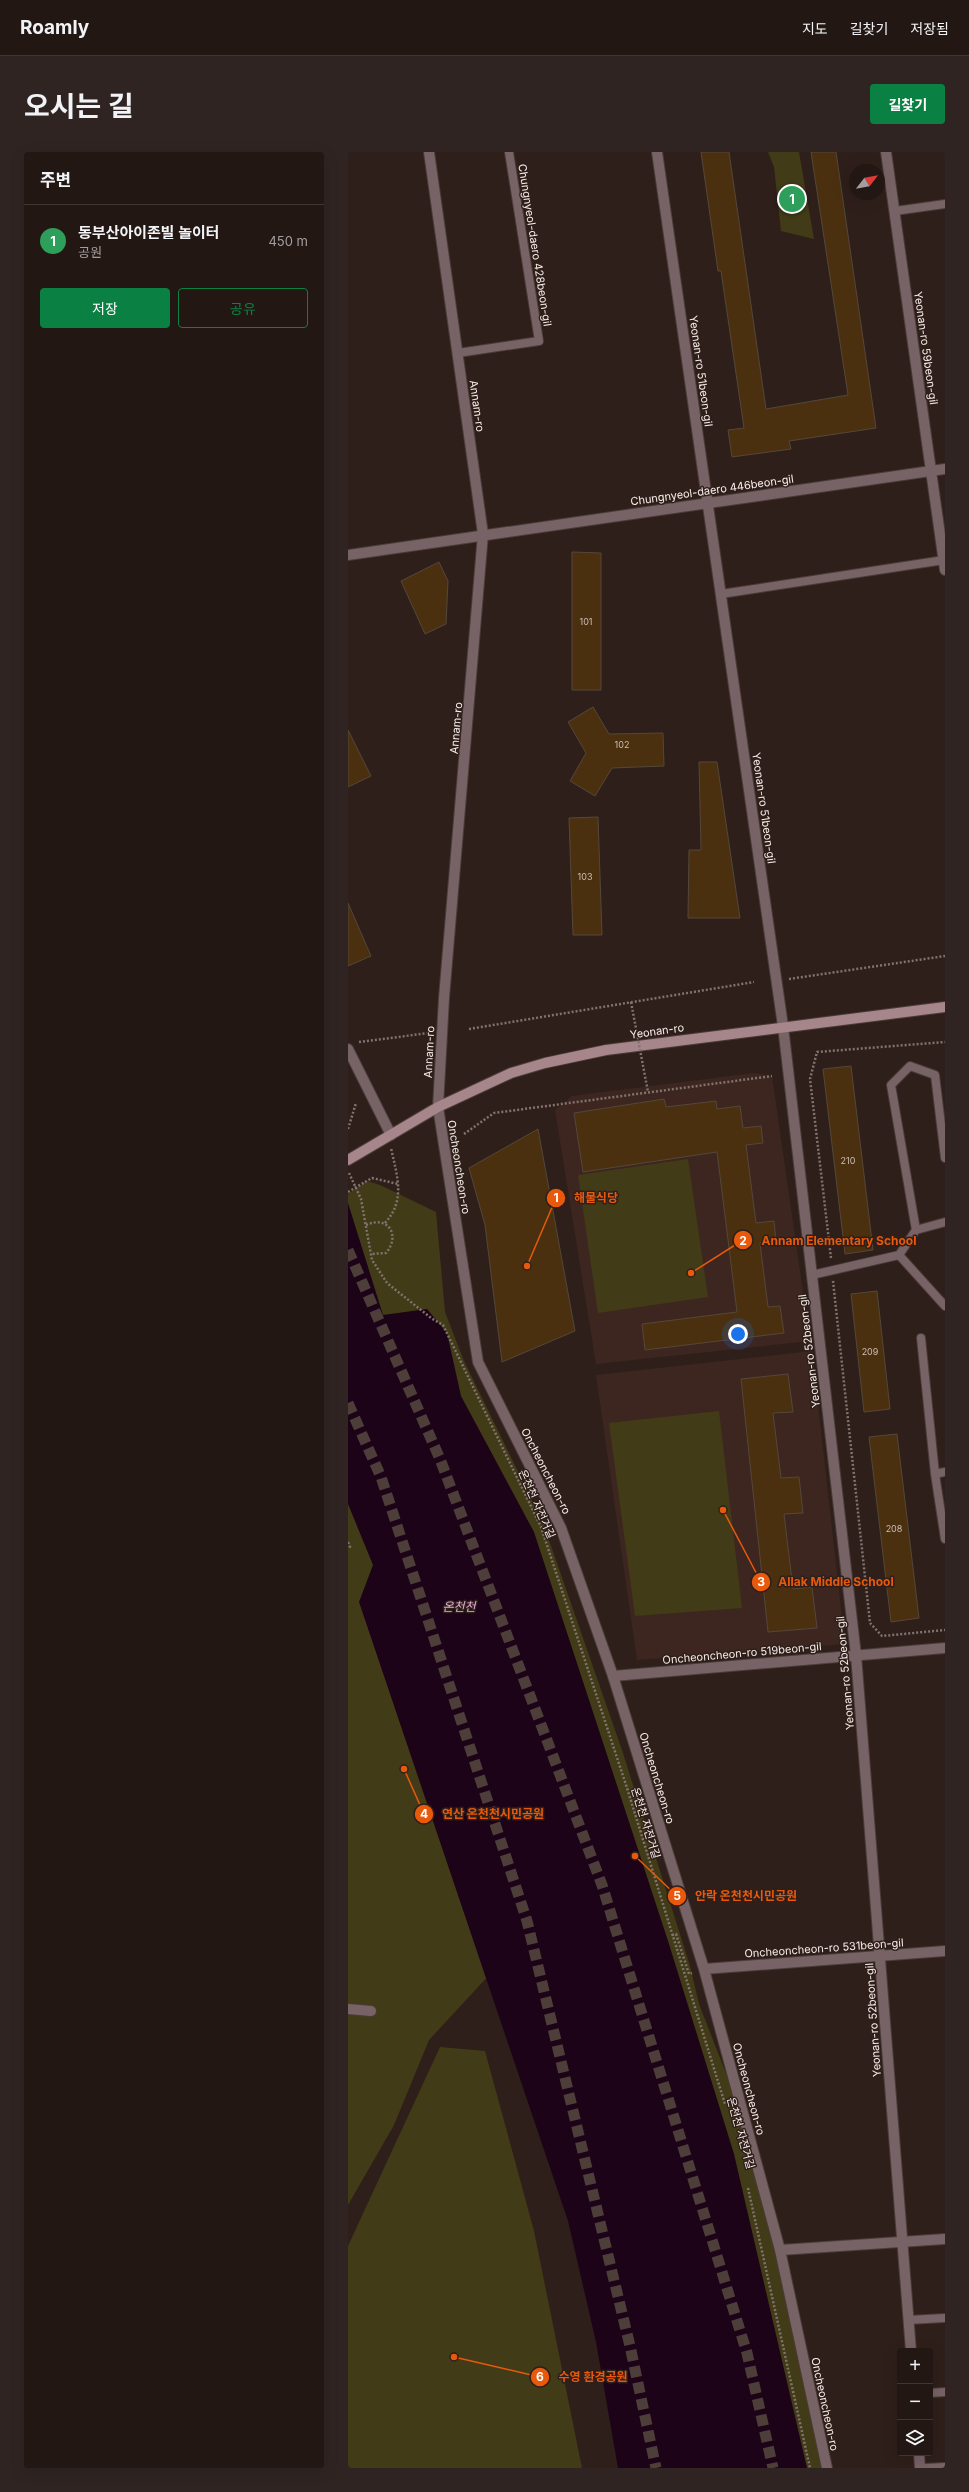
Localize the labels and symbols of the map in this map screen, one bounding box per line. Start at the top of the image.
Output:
street label: Chungnyeol-daero 428beon-gil [515,163,555,327]
north arrow [849,164,885,200]
pin: 1 [779,184,805,214]
street label: Yeonan-ro 59beon-gil [911,290,941,406]
street label: Yeonan-ro 51beon-gil [686,315,716,427]
street label: Annam-ro [466,379,488,433]
street label: Chungnyeol-daero 446beon-gil [629,472,795,508]
house number: 101 [580,616,593,627]
street label: Annam-ro [447,701,465,755]
house number: 102 [615,739,629,750]
street label: Yeonan-ro 51beon-gil [749,752,779,864]
house number: 103 [578,871,593,882]
street label: Yeonan-ro [629,1020,685,1042]
street label: Annam-ro [421,1025,437,1078]
street label: Oncheoncheon-ro [445,1119,473,1215]
house number: 210 [841,1155,856,1166]
callout: 해물식당 [546,1186,626,1210]
text: 1 [553,1190,559,1205]
text: 해물식당 [574,1190,618,1205]
callout: Annam Elementary School [733,1228,924,1252]
text: 2 [739,1233,747,1248]
text: Annam Elementary School [762,1233,916,1248]
street label: Yeonan-ro 52beon-gil [795,1293,823,1409]
your location [728,1324,748,1344]
house number: 209 [862,1346,879,1357]
street label: Oncheoncheon-ro [518,1425,574,1517]
street label: 온천천 자전거길 [516,1467,558,1541]
house number: 208 [886,1523,903,1534]
callout: Allak Middle School [751,1570,902,1594]
text: 3 [757,1574,765,1589]
text: Allak Middle School [778,1574,894,1589]
water label: 온천천 [442,1599,478,1614]
street label: Yeonan-ro 52beon-gil [833,1615,857,1731]
street label: Oncheoncheon-ro 519beon-gil [662,1639,822,1667]
street label: Oncheoncheon-ro [636,1730,678,1826]
street label: 온천천 자전거길 [628,1786,664,1860]
callout: 연산 온천천시민공원 [414,1802,552,1826]
text: 4 [420,1806,428,1821]
text: 연산 온천천시민공원 [442,1806,544,1821]
callout: 안락 온천천시민공원 [667,1884,805,1908]
text: 5 [673,1888,681,1903]
text: 안락 온천천시민공원 [695,1888,797,1903]
street label: Oncheoncheon-ro 531beon-gil [744,1935,904,1961]
street label: Yeonan-ro 52beon-gil [862,1963,884,2077]
street label: Oncheoncheon-ro [730,2041,768,2137]
street label: 온천천 자전거길 [724,2096,758,2170]
street label: Oncheoncheon-ro [808,2356,842,2452]
callout: 수영 환경공원 [530,2365,635,2389]
text: 6 [536,2369,544,2384]
text: 수영 환경공원 [558,2369,628,2384]

